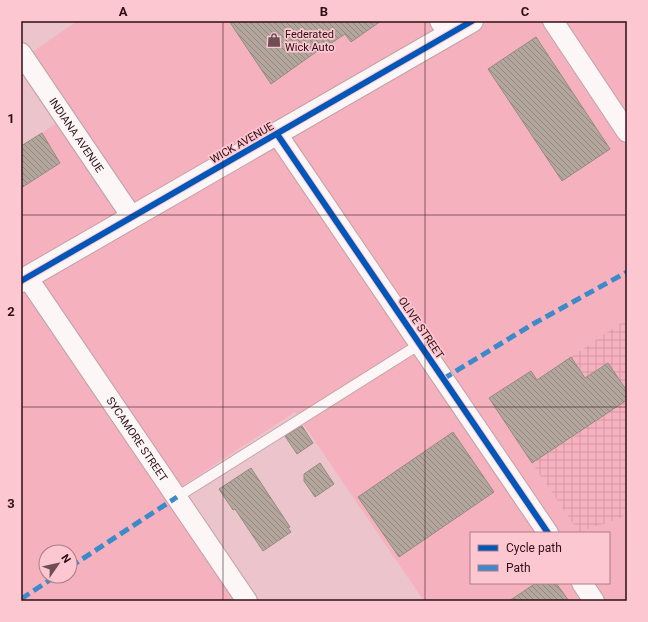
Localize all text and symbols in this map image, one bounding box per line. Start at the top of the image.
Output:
text: A [119,4,128,19]
text: B [320,4,328,19]
text: C [521,4,530,19]
place label: Federated Wick Auto [285,28,334,54]
shop icon: Federated Wick Auto [266,32,282,48]
street label: INDIANA AVENUE [47,95,106,175]
text: 1 [7,111,15,126]
street label: WICK AVENUE [208,120,276,166]
street label: OLIVE STREET [396,295,447,362]
text: 2 [7,304,15,319]
street label: SYCAMORE STREET [104,394,171,484]
text: 3 [7,496,15,511]
legend [470,532,610,584]
text: Cycle path [506,541,562,555]
north arrow [38,544,78,584]
text: N [58,552,74,566]
text: Path [506,561,531,575]

